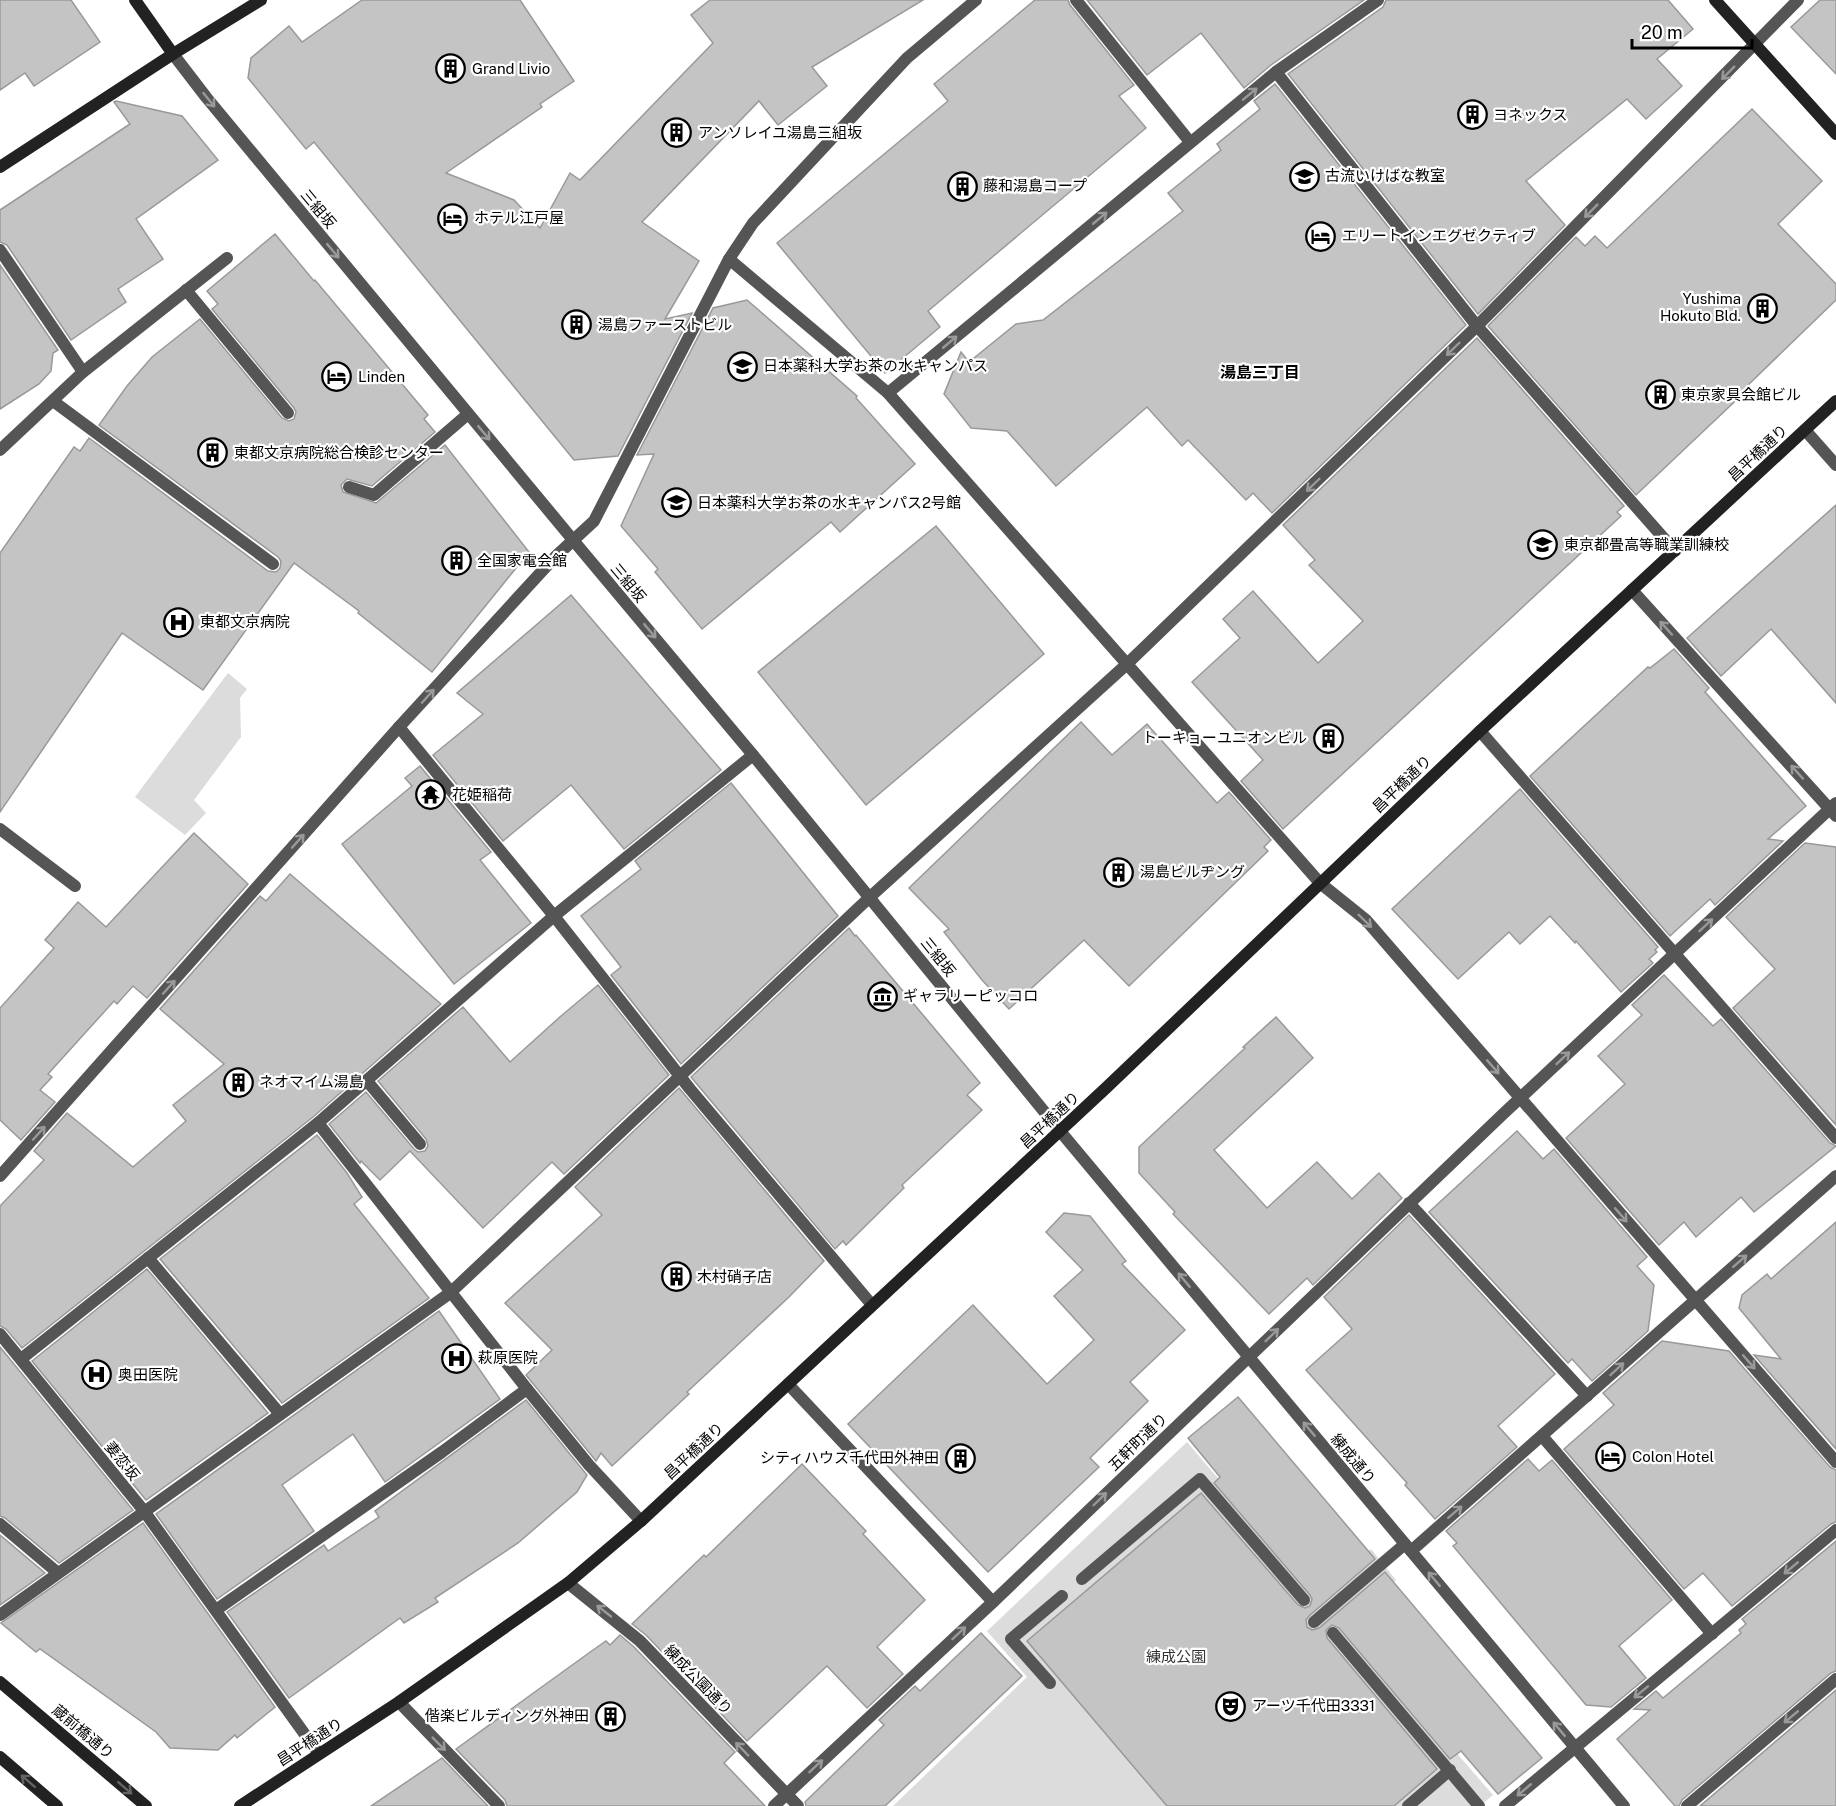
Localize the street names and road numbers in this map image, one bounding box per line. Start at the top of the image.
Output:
street label: 三組坂 [297,186,339,231]
street label: 昌平橋通り [1724,421,1791,484]
street label: 三組坂 [607,560,649,605]
street label: 昌平橋通り [1369,751,1435,816]
street label: 三組坂 [918,934,959,980]
street label: 昌平橋通り [1016,1088,1083,1151]
street label: 五軒町通り [1105,1409,1171,1474]
street label: 昌平橋通り [660,1419,727,1482]
street label: 練成通り [1328,1430,1379,1487]
street label: 妻恋坂 [102,1438,143,1484]
street label: 練成公園通り [661,1641,736,1718]
street label: 蔵前橋通り [49,1701,118,1762]
street label: 昌平橋通り [274,1714,346,1769]

